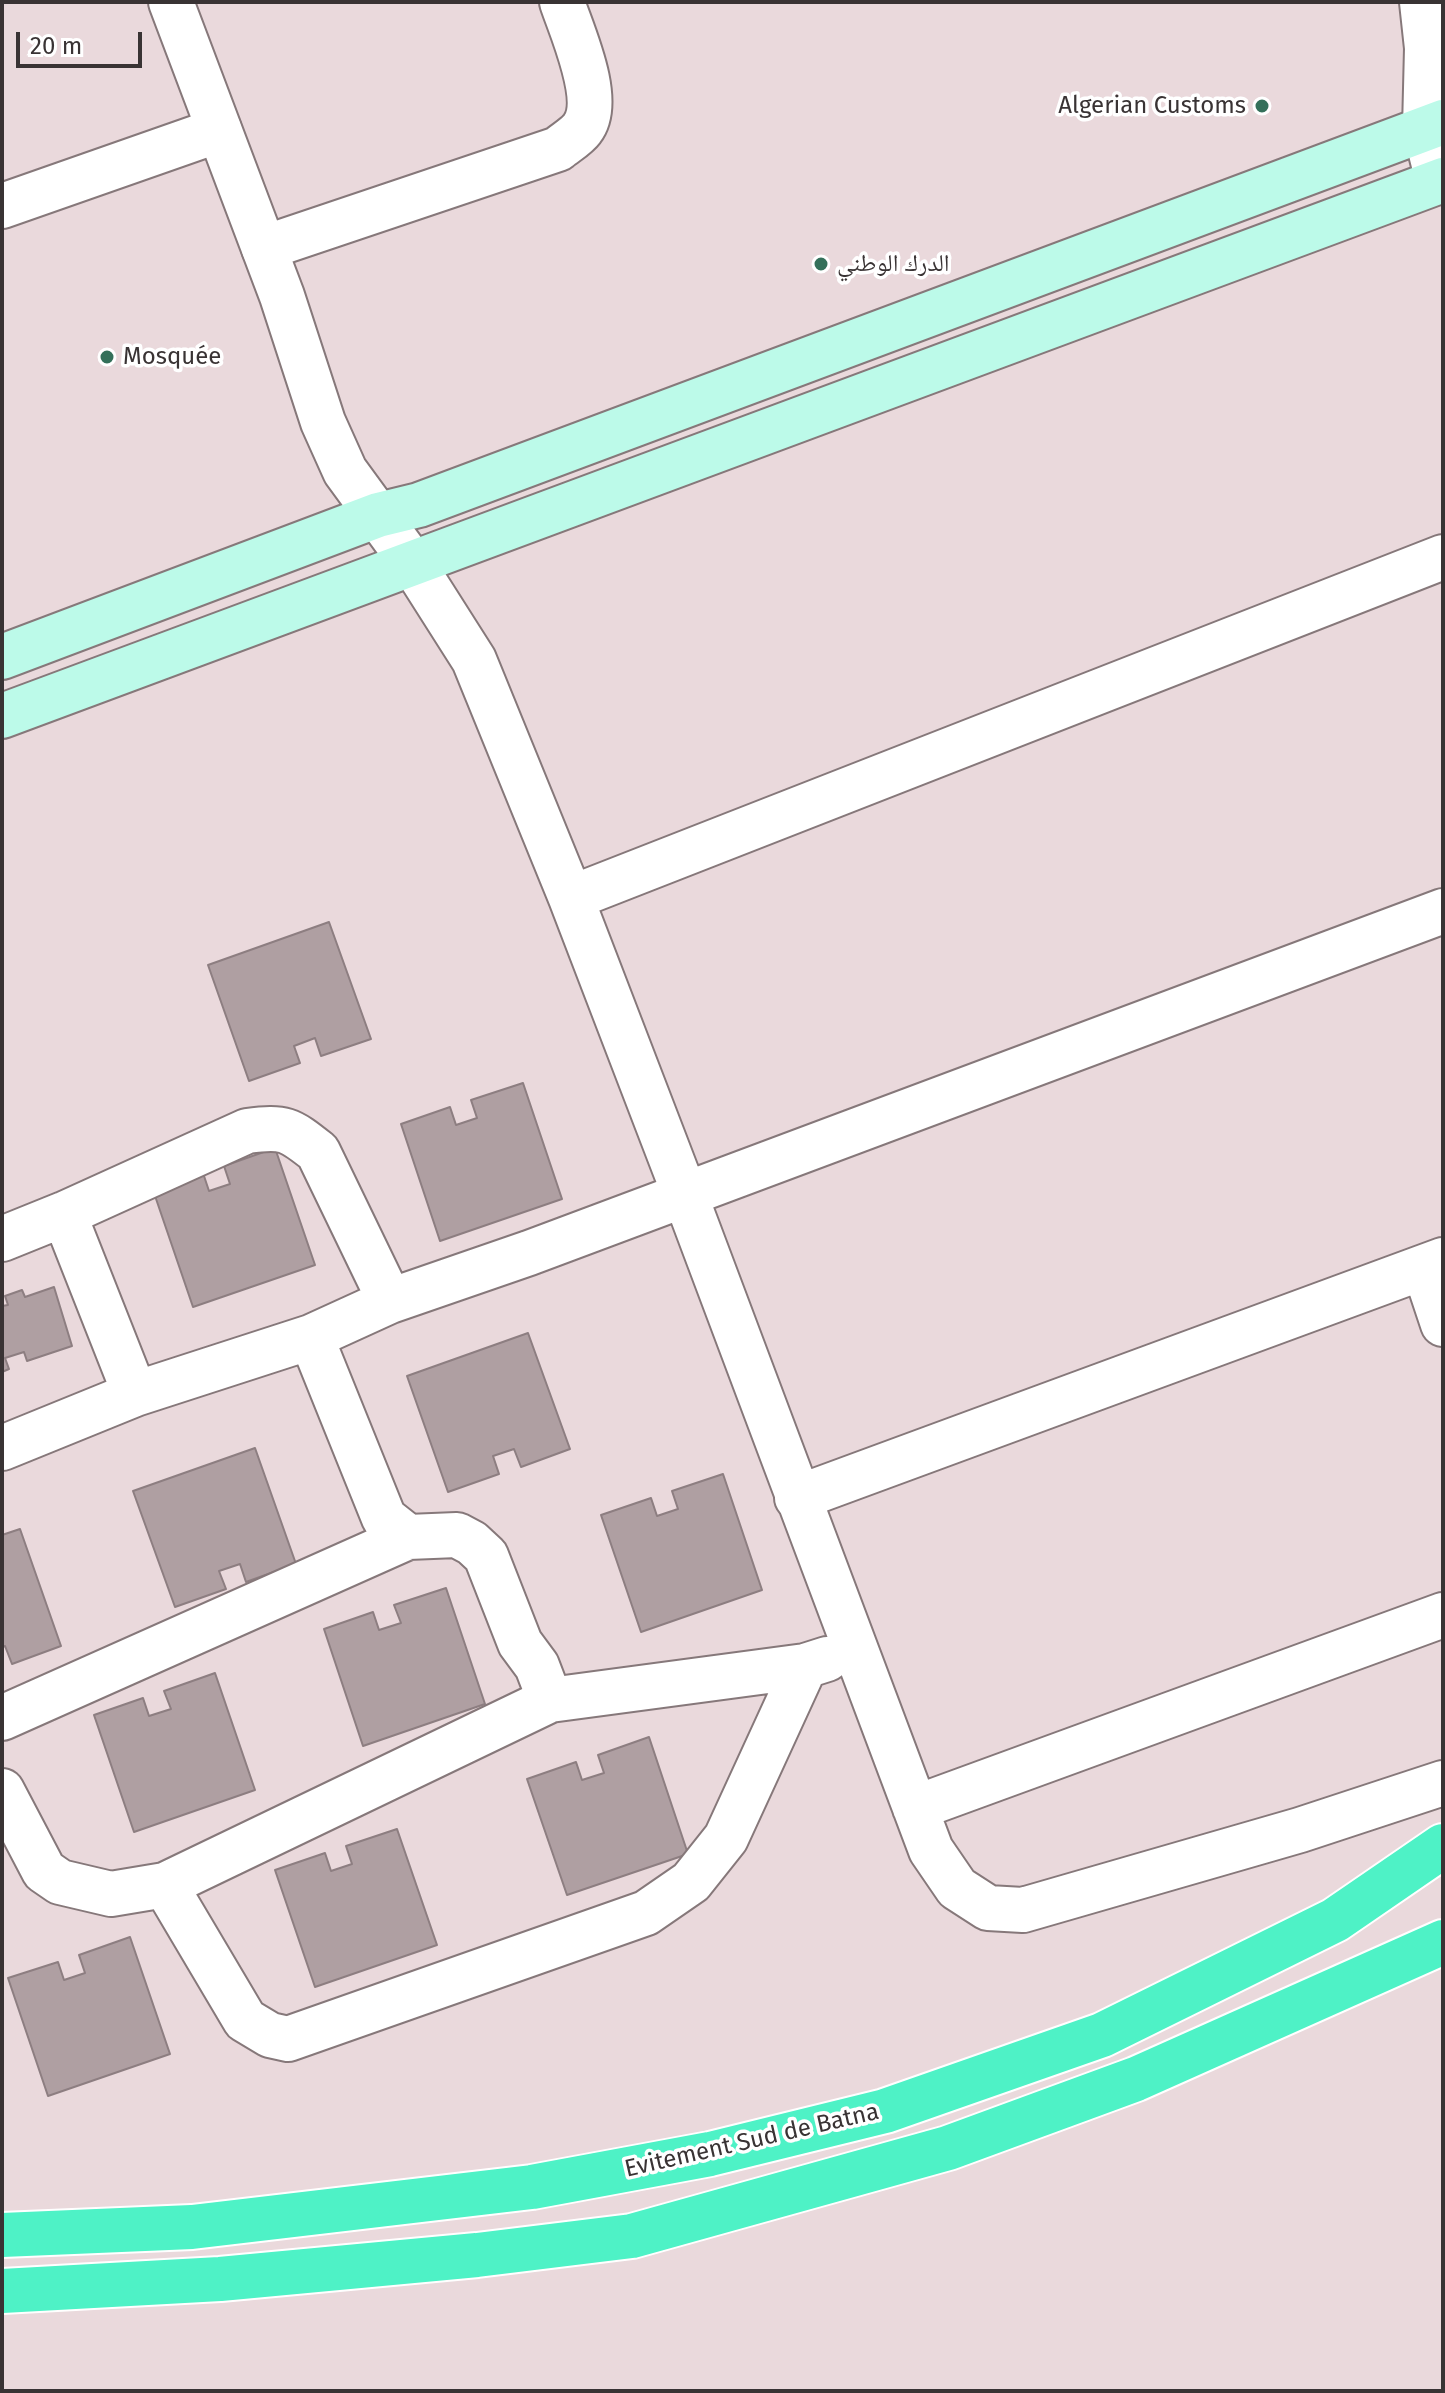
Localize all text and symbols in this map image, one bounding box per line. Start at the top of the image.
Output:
scale bar [20,16,146,66]
text: 20 m [30,32,82,60]
place label: Algerian Customs [1058,92,1246,120]
marker: Algerian Customs [1253,97,1271,115]
place label: الدرك الوطني [837,250,950,278]
marker: الدرك الوطني [812,255,830,273]
place label: Mosquée [123,343,221,371]
marker: Mosquée [98,348,116,366]
street label: Evitement Sud de Batna [622,2098,882,2184]

